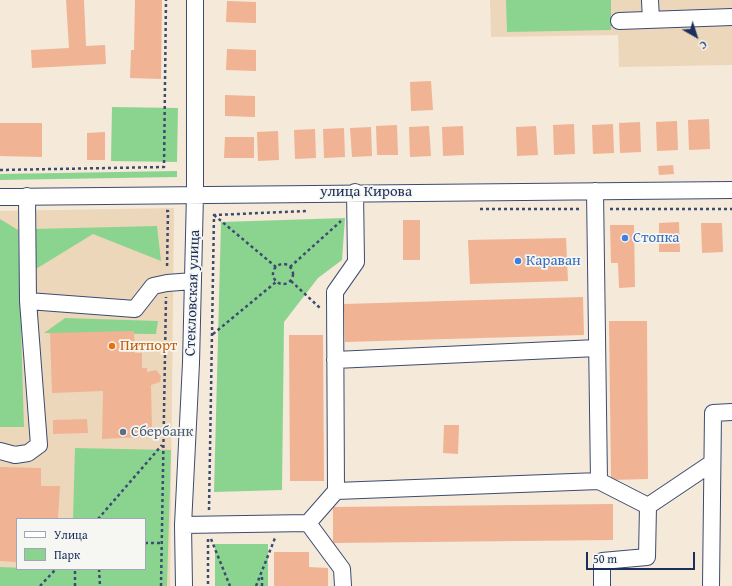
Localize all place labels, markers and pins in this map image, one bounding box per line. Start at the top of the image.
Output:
place label: Стопка [633,229,680,247]
marker: Стопка [620,233,630,243]
place label: Караван [526,252,581,270]
marker: Караван [513,256,523,266]
place label: Питпорт [120,337,177,355]
marker: Питпорт [107,341,117,351]
place label: Сбербанк [131,423,193,441]
marker: Сбербанк [118,427,128,437]

